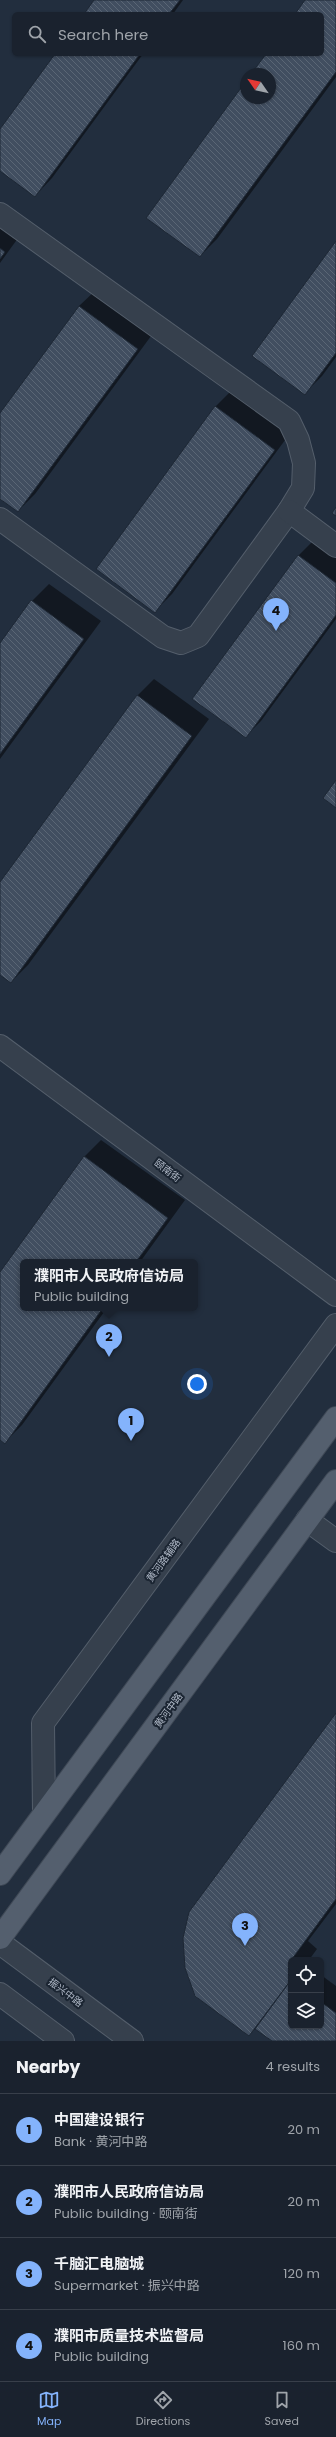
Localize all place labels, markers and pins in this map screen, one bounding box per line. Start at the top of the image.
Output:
pin: 4 [263,598,289,631]
pin: 2 [96,1324,122,1357]
pin: 1 [118,1408,144,1441]
pin: 3 [232,1913,258,1946]

